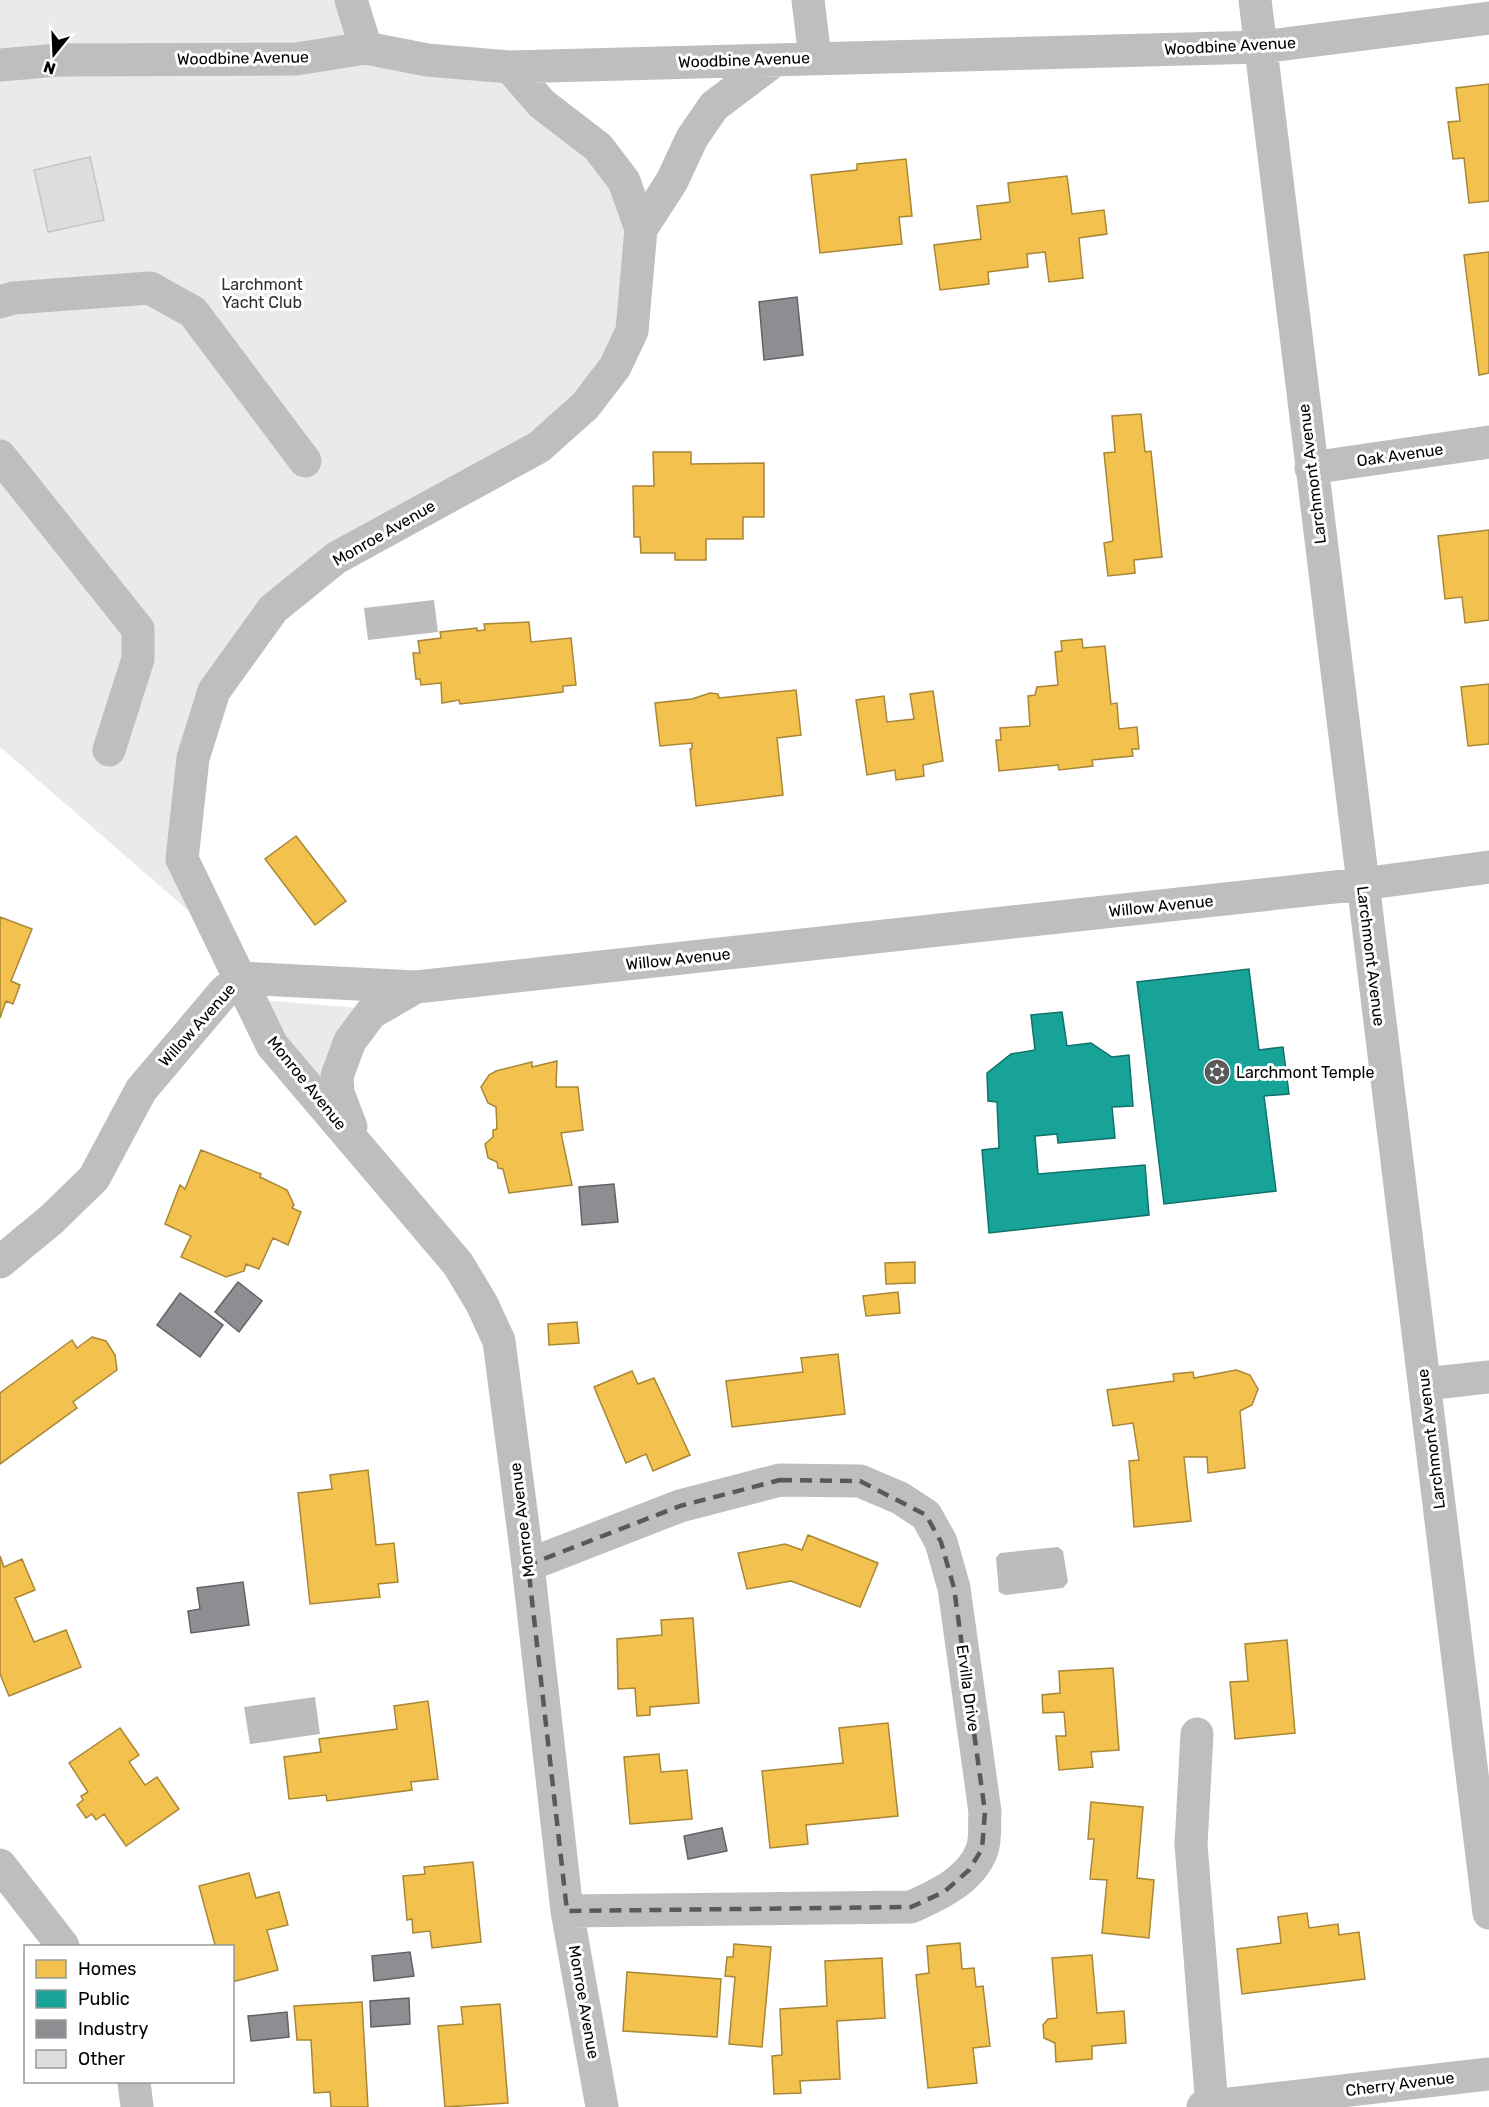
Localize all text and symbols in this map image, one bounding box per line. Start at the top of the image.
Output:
north arrow [24,24,84,84]
street label: Woodbine Avenue [1164,33,1296,59]
street label: Woodbine Avenue [177,47,309,69]
street label: Woodbine Avenue [678,48,810,72]
text: N [41,57,58,79]
park label: Larchmont Yacht Club [221,275,303,312]
street label: Larchmont Avenue [1294,403,1330,545]
street label: Oak Avenue [1355,440,1445,470]
street label: Monroe Avenue [329,496,439,570]
street label: Larchmont Avenue [1353,885,1389,1027]
street label: Willow Avenue [1108,891,1214,921]
street label: Willow Avenue [625,944,731,974]
street label: Willow Avenue [155,979,239,1071]
street label: Monroe Avenue [263,1032,351,1134]
synagogue icon: Larchmont Temple [1202,1057,1232,1087]
place label: Larchmont Temple [1236,1063,1374,1082]
street label: Larchmont Avenue [1413,1368,1449,1510]
street label: Monroe Avenue [506,1462,538,1578]
street label: Ervilla Drive [953,1643,984,1733]
street label: Monroe Avenue [565,1944,603,2060]
legend [24,1945,234,2083]
text: Homes [78,1958,136,1980]
text: Public [78,1988,130,2010]
text: Industry [78,2018,148,2040]
text: Other [78,2048,125,2070]
street label: Cherry Avenue [1345,2068,1456,2100]

